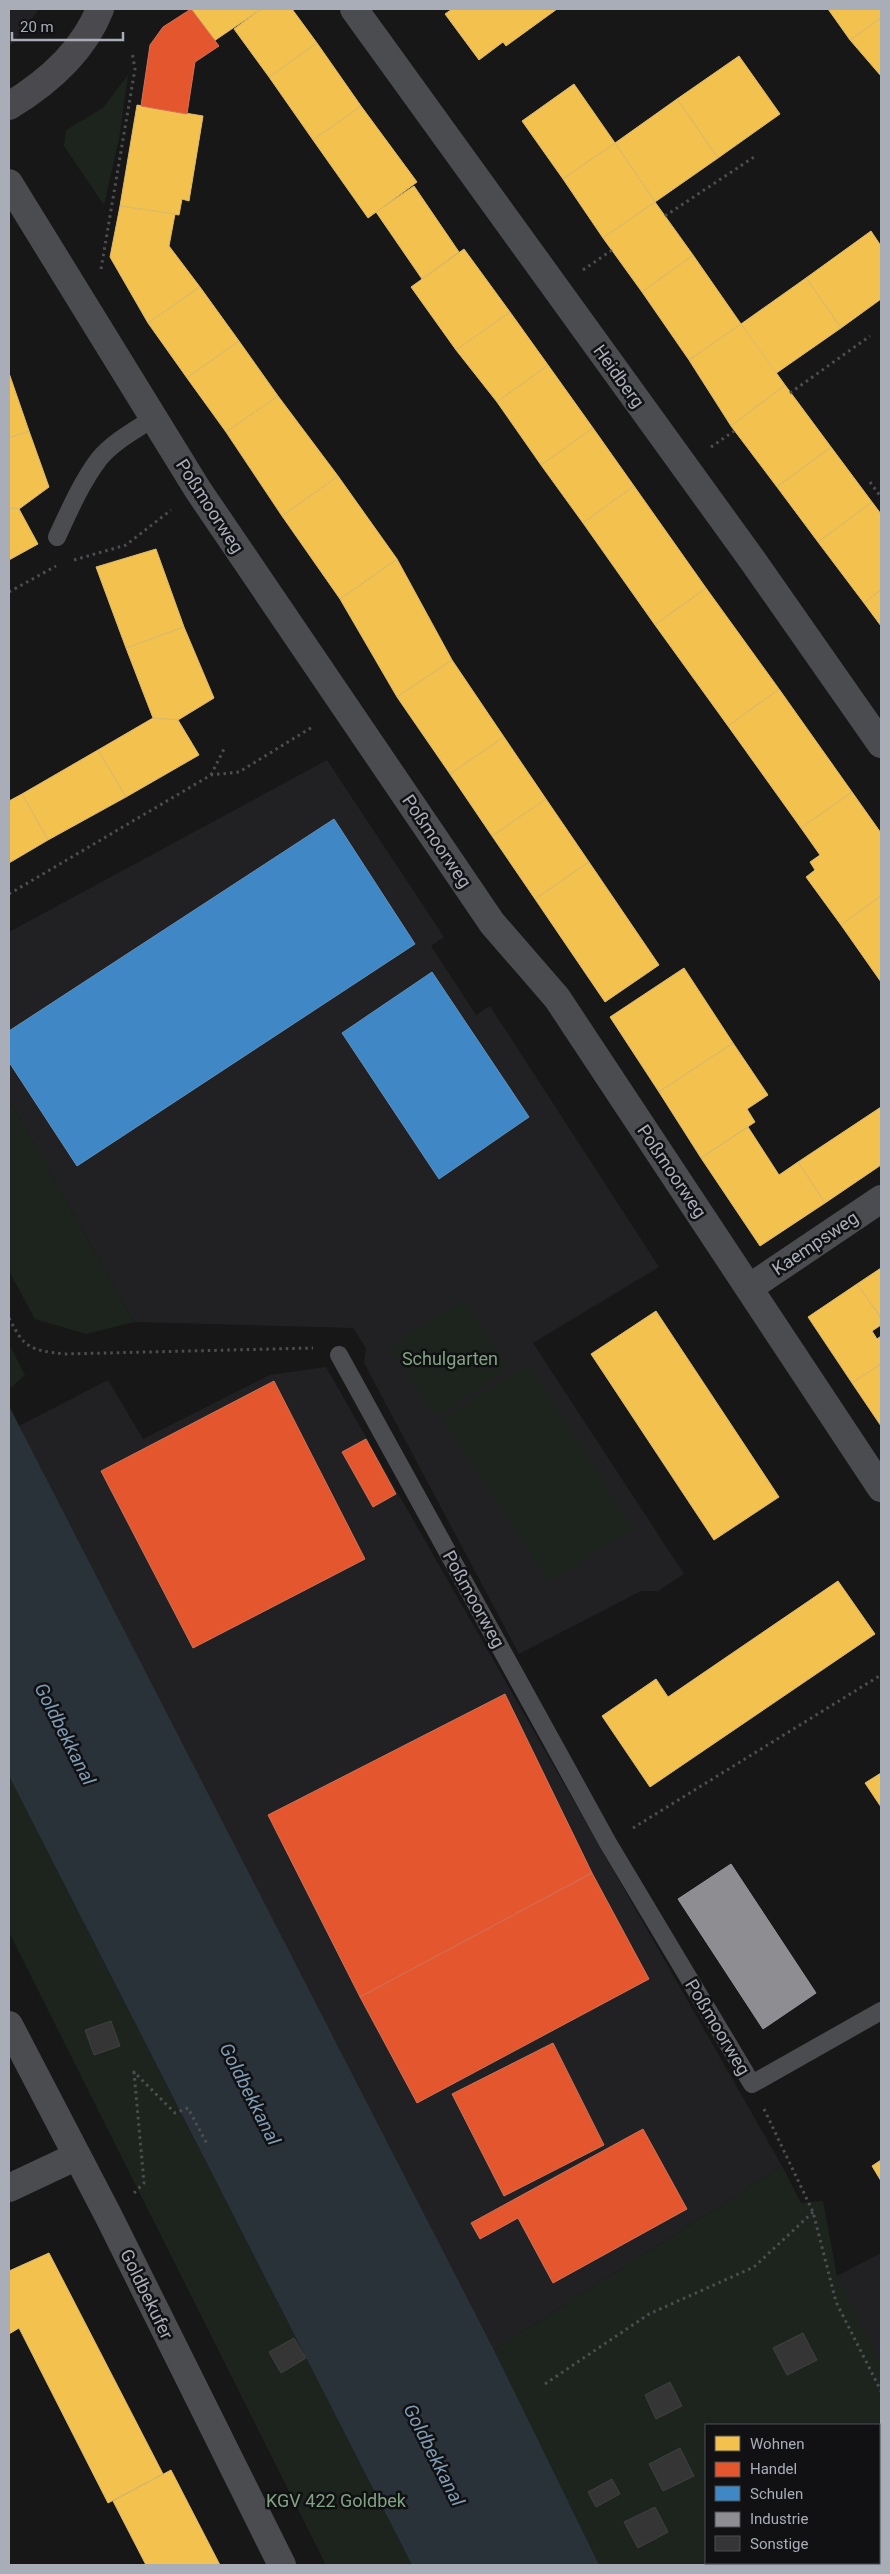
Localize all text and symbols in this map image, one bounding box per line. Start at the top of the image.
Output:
scale bar [12,10,124,42]
text: 20 m [20,18,54,36]
street label: Heidberg [589,340,649,412]
street label: Poßmoorweg [172,455,248,557]
street label: Poßmoorweg [398,790,476,892]
street label: Poßmoorweg [633,1120,711,1222]
street label: Kaempsweg [768,1207,862,1279]
park label: Schulgarten [402,1348,498,1369]
street label: Poßmoorweg [439,1547,509,1651]
water label: Goldbekkanal [29,1679,101,1789]
street label: Poßmoorweg [681,1975,755,2079]
water label: Goldbekkanal [214,2039,286,2149]
street label: Goldbekufer [116,2246,178,2342]
water label: Goldbekkanal [398,2400,470,2510]
legend [705,2424,880,2564]
text: Wohnen [750,2435,804,2453]
text: Handel [750,2460,797,2478]
text: Schulen [750,2485,803,2503]
park label: KGV 422 Goldbek [266,2490,407,2511]
text: Industrie [750,2510,808,2528]
text: Sonstige [750,2535,808,2553]

